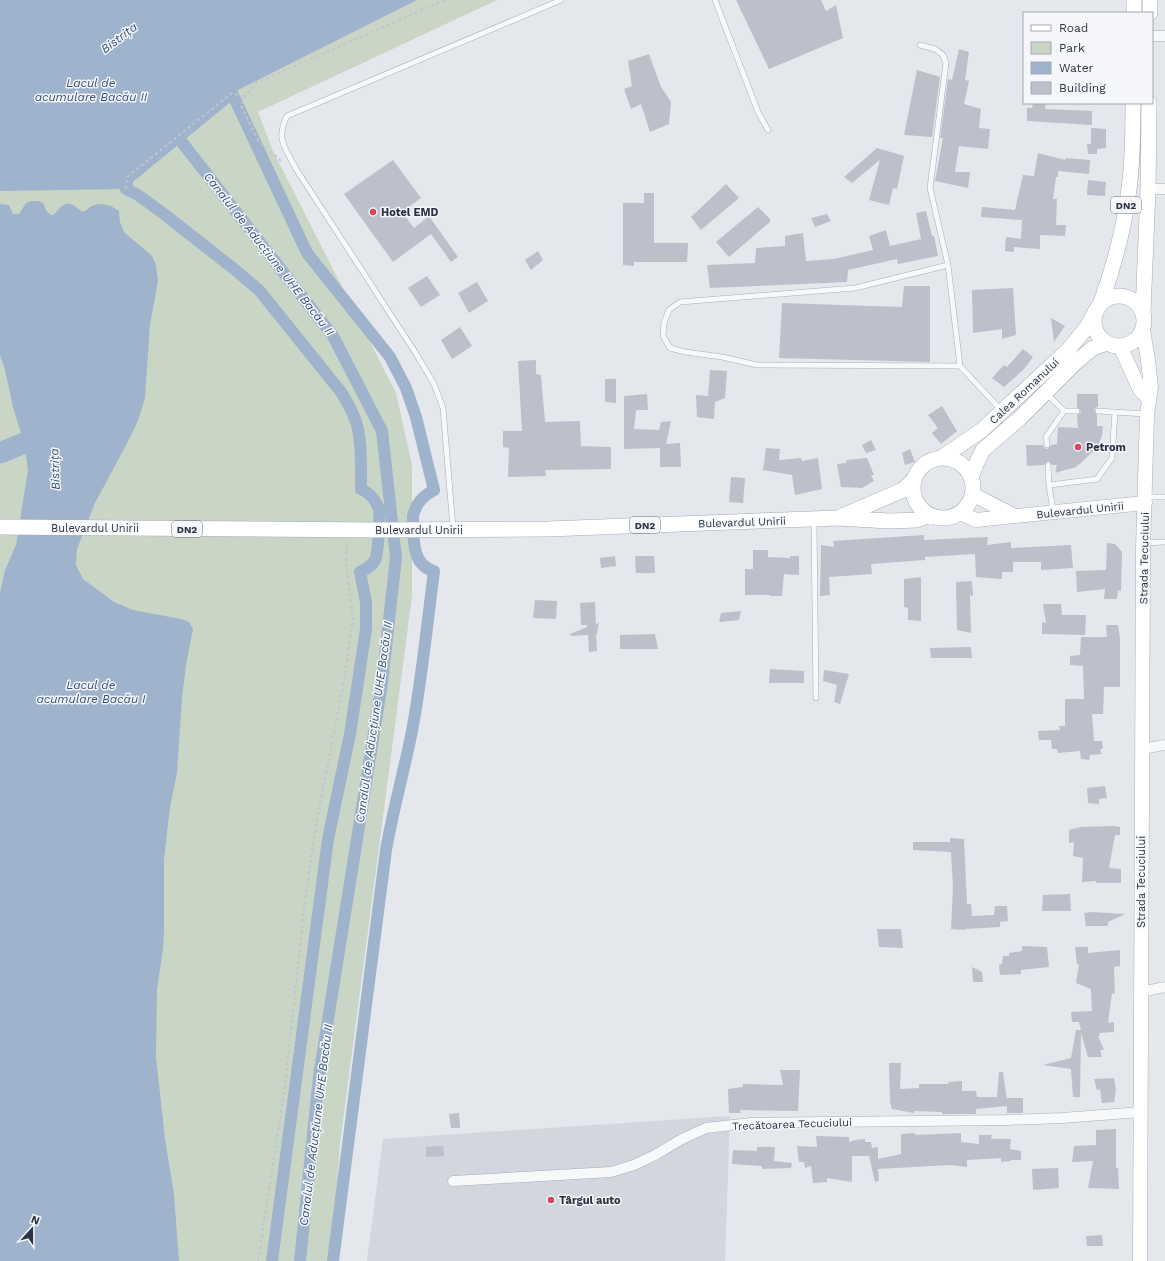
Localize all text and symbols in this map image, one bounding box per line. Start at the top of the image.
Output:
legend [1023,12,1153,104]
water label: Bistrița [98,19,140,56]
text: Road [1059,21,1088,35]
text: Park [1059,41,1085,55]
text: Water [1059,61,1094,75]
water label: Lacul de acumulare Bacău II [35,76,148,104]
text: Building [1059,81,1106,95]
water label: Canalul de Aducțiune UHE Bacău II [201,170,337,339]
road number: DN2 [1111,197,1141,213]
place label: Hotel EMD [381,206,438,219]
marker: Hotel EMD [368,207,378,217]
street label: Calea Romanului [987,356,1062,427]
place label: Petrom [1086,441,1126,454]
marker: Petrom [1073,442,1083,452]
water label: Bistrița [47,447,63,490]
street label: Bulevardul Unirii [1036,499,1124,522]
street label: Strada Tecuciului [1137,512,1152,604]
street label: Bulevardul Unirii [698,514,786,531]
road number: DN2 [630,517,660,533]
road number: DN2 [172,521,202,537]
street label: Bulevardul Unirii [51,522,139,535]
street label: Bulevardul Unirii [375,524,463,537]
water label: Canalul de Aducțiune UHE Bacău II [353,620,395,824]
water label: Lacul de acumulare Bacău I [36,678,146,706]
street label: Strada Tecuciului [1135,836,1148,928]
water label: Canalul de Aducțiune UHE Bacău II [297,1023,335,1227]
street label: Trecătoarea Tecuciului [732,1116,852,1133]
place label: Târgul auto [559,1194,621,1207]
marker: Târgul auto [546,1195,556,1205]
north arrow [12,1209,52,1249]
text: N [29,1213,42,1228]

